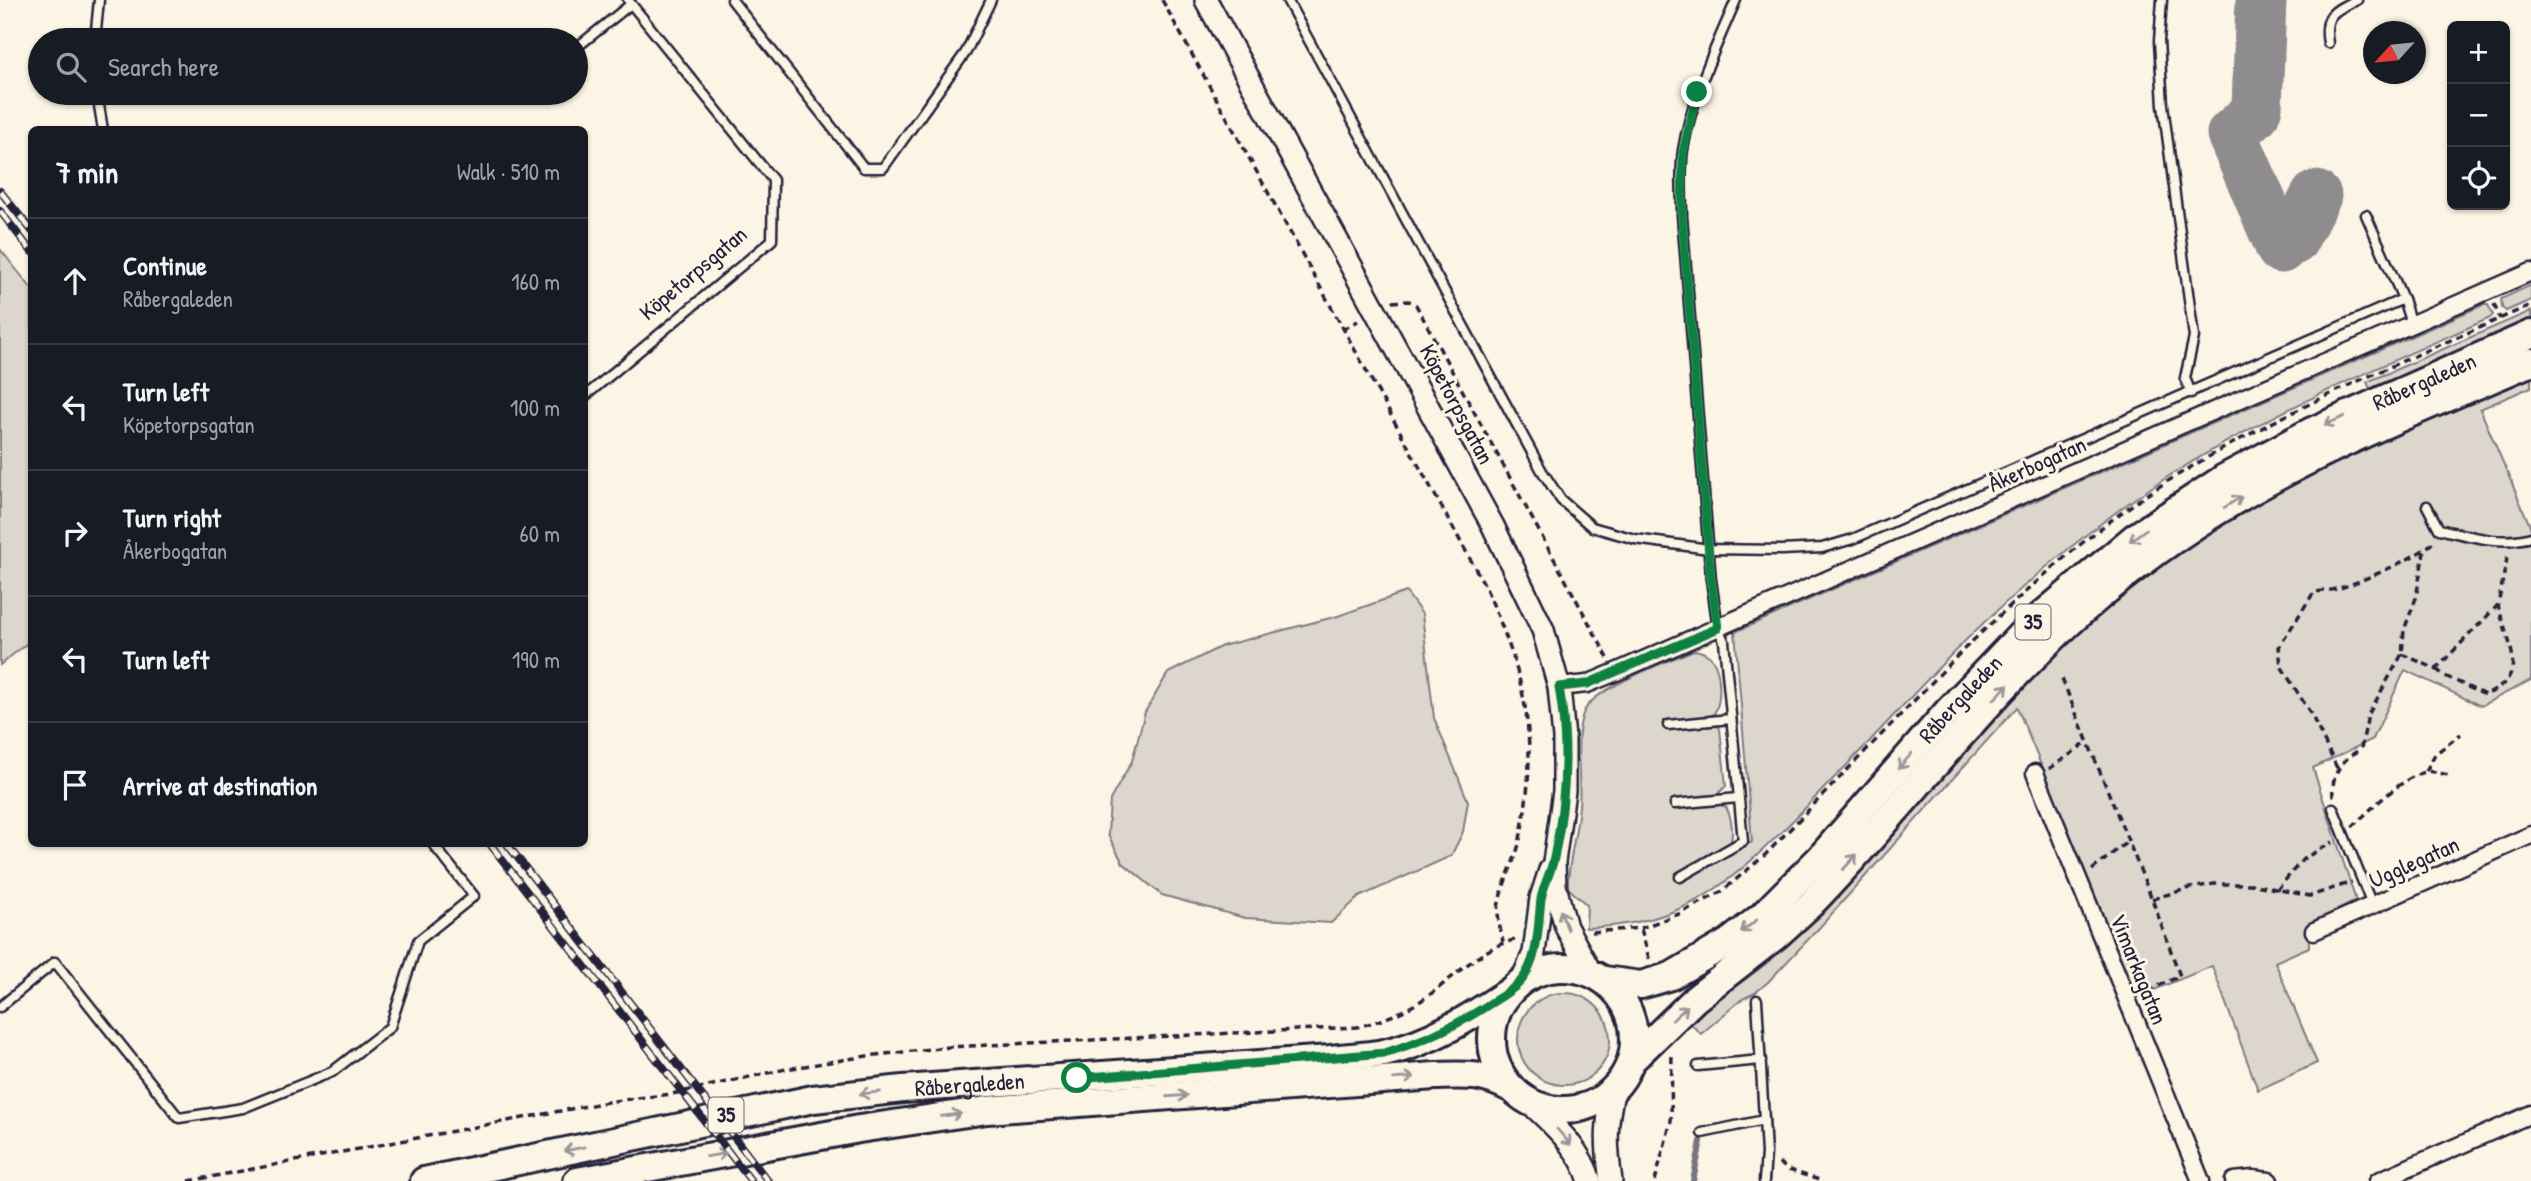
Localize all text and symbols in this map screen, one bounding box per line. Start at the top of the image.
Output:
north arrow [2363,21,2426,84]
map controls [2447,21,2510,210]
button: + [2447,21,2510,84]
search box [28,28,588,105]
icon: search [52,48,90,86]
text: Search here [108,49,219,84]
route end [1681,76,1712,107]
button: − [2447,84,2510,147]
button: locate [2447,147,2510,210]
text: 7 min [56,152,118,192]
text: Walk · 510 m [457,156,560,187]
street label: Köpetorpsgatan [632,218,753,327]
text: Continue [123,248,207,283]
icon: ahead [56,262,94,300]
text: 160 m [511,266,560,297]
text: Råbergaleden [123,283,233,314]
street label: Köpetorpsgatan [1413,338,1502,469]
street label: Råbergaleden [2367,344,2481,417]
text: Turn left [123,374,209,409]
icon: left [56,388,94,426]
text: 100 m [510,392,560,423]
text: Köpetorpsgatan [123,409,255,440]
one-way arrow [2324,415,2345,428]
street label: Åkerbogatan [1983,428,2091,499]
one-way arrow [2222,495,2242,509]
text: Turn right [123,500,221,535]
icon: right [56,514,94,552]
text: 60 m [520,518,560,549]
one-way arrow [2129,528,2148,542]
text: Åkerbogatan [123,535,227,566]
road number: 35 [2016,604,2050,640]
icon: left [56,640,94,678]
text: Turn left [123,642,209,677]
text: 190 m [512,644,560,675]
street label: Råbergaleden [1911,648,2009,749]
one-way arrow [1992,684,2009,701]
one-way arrow [1897,752,1913,770]
icon: arrive [56,766,94,804]
text: Arrive at destination [123,768,318,803]
street label: Ugglegatan [2364,828,2463,895]
one-way arrow [1842,853,1858,871]
street label: Vimarkagatan [2103,909,2176,1029]
one-way arrow [1557,910,1569,932]
one-way arrow [1740,919,1758,934]
one-way arrow [1671,1005,1689,1021]
route start [1061,1062,1092,1093]
street label: Råbergaleden [914,1064,1026,1103]
one-way arrow [1392,1071,1415,1084]
one-way arrow [859,1087,882,1100]
one-way arrow [1166,1089,1188,1102]
road number: 35 [708,1098,744,1132]
one-way arrow [939,1108,962,1121]
one-way arrow [1556,1128,1572,1146]
one-way arrow [563,1142,586,1156]
one-way arrow [704,1148,727,1162]

